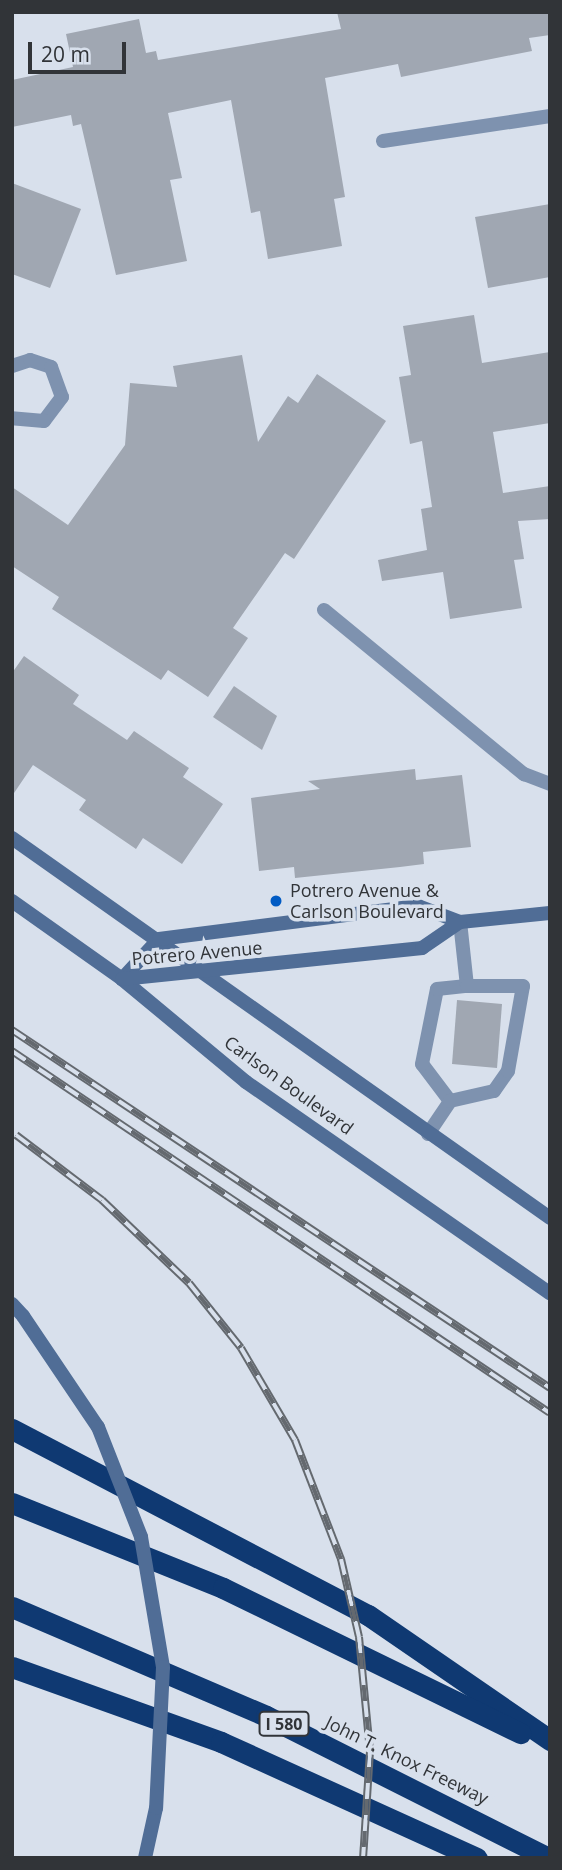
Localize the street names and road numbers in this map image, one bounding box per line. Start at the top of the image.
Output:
street label: Potrero Avenue [131,937,263,969]
street label: Carlson Boulevard [220,1031,358,1139]
street label: John T. Knox Freeway [322,1711,492,1809]
road number: I 580 [258,1712,310,1736]

